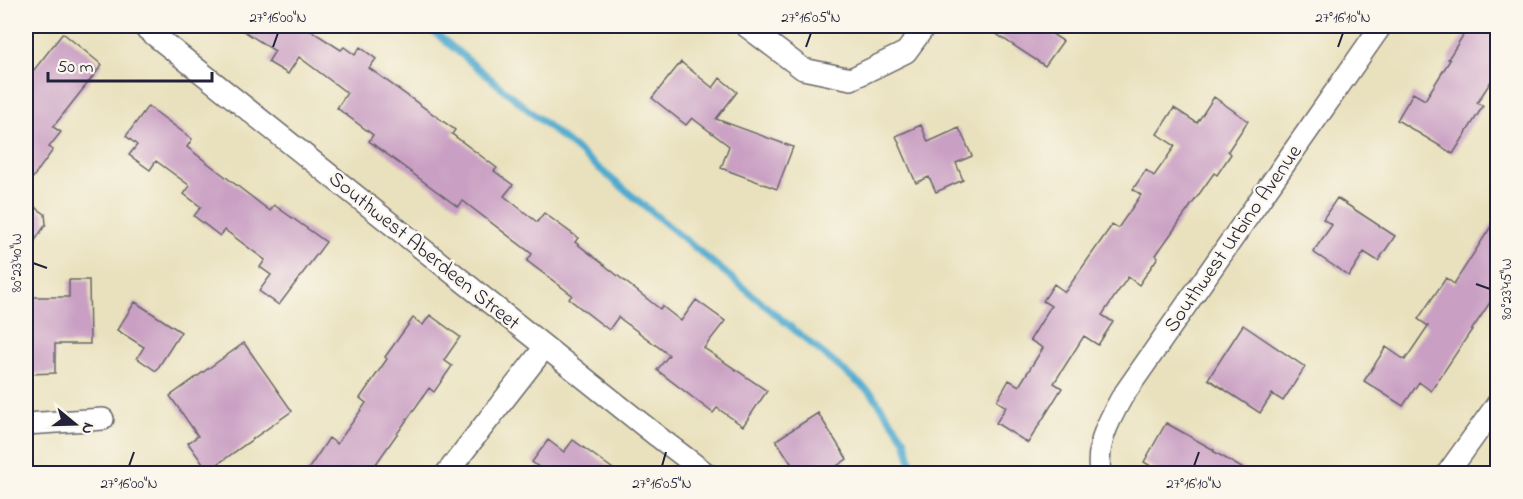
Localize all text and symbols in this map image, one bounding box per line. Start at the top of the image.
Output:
text: 27°16'00"N [249,7,307,29]
text: 27°16'05"N [781,7,841,29]
text: 27°16'10"N [1315,7,1371,29]
scale bar [48,45,212,83]
text: 50 m [57,55,94,81]
street label: Southwest Urbino Avenue [1157,139,1310,339]
street label: Southwest Aberdeen Street [322,165,526,338]
text: 80°23'40"W [6,233,28,293]
text: 80°23'45"W [1496,258,1518,320]
north arrow [45,394,105,454]
text: N [74,419,100,437]
text: 27°16'00"N [100,473,158,495]
text: 27°16'05"N [632,473,692,495]
text: 27°16'10"N [1166,473,1222,495]

